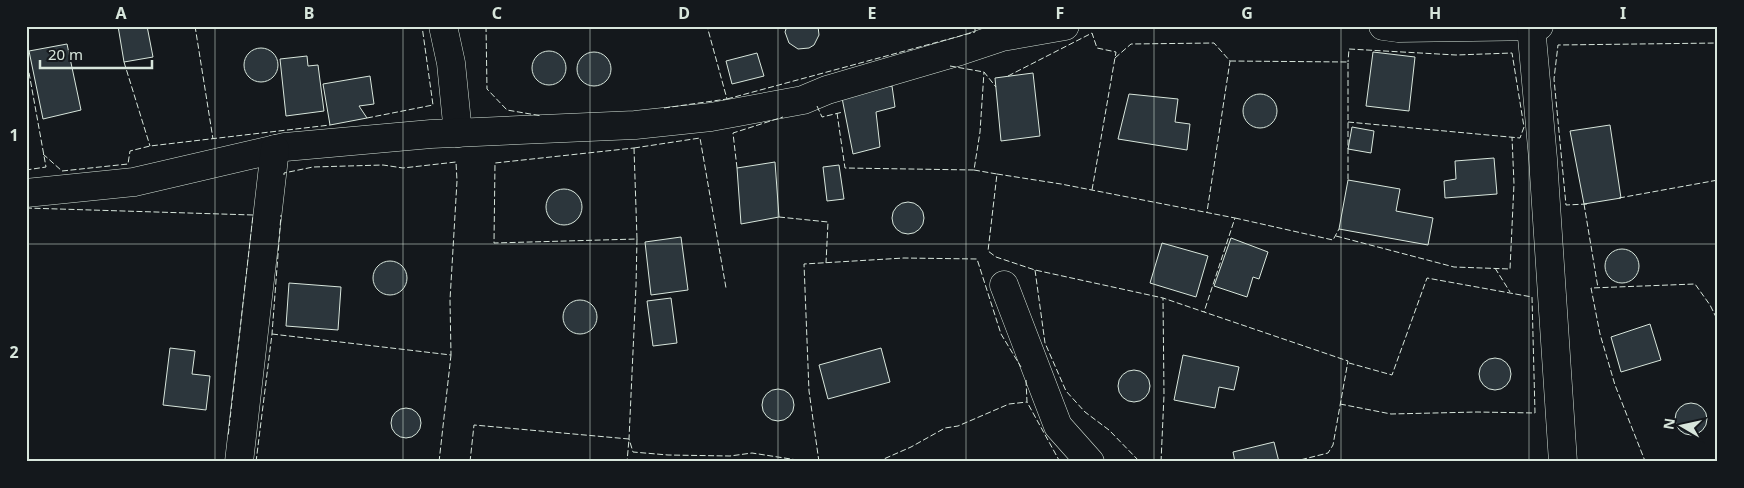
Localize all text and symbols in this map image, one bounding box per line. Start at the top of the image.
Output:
text: A [115,2,127,24]
text: B [304,2,314,24]
text: C [492,2,502,24]
text: D [678,2,690,24]
text: E [868,2,877,24]
text: F [1056,2,1064,24]
text: G [1241,2,1253,24]
text: H [1429,2,1441,24]
text: I [1620,2,1626,24]
scale bar [40,38,152,70]
text: 20 m [48,44,83,64]
text: 1 [9,124,19,146]
text: 2 [9,341,19,363]
north arrow [1656,400,1706,450]
text: N [1658,417,1679,431]

